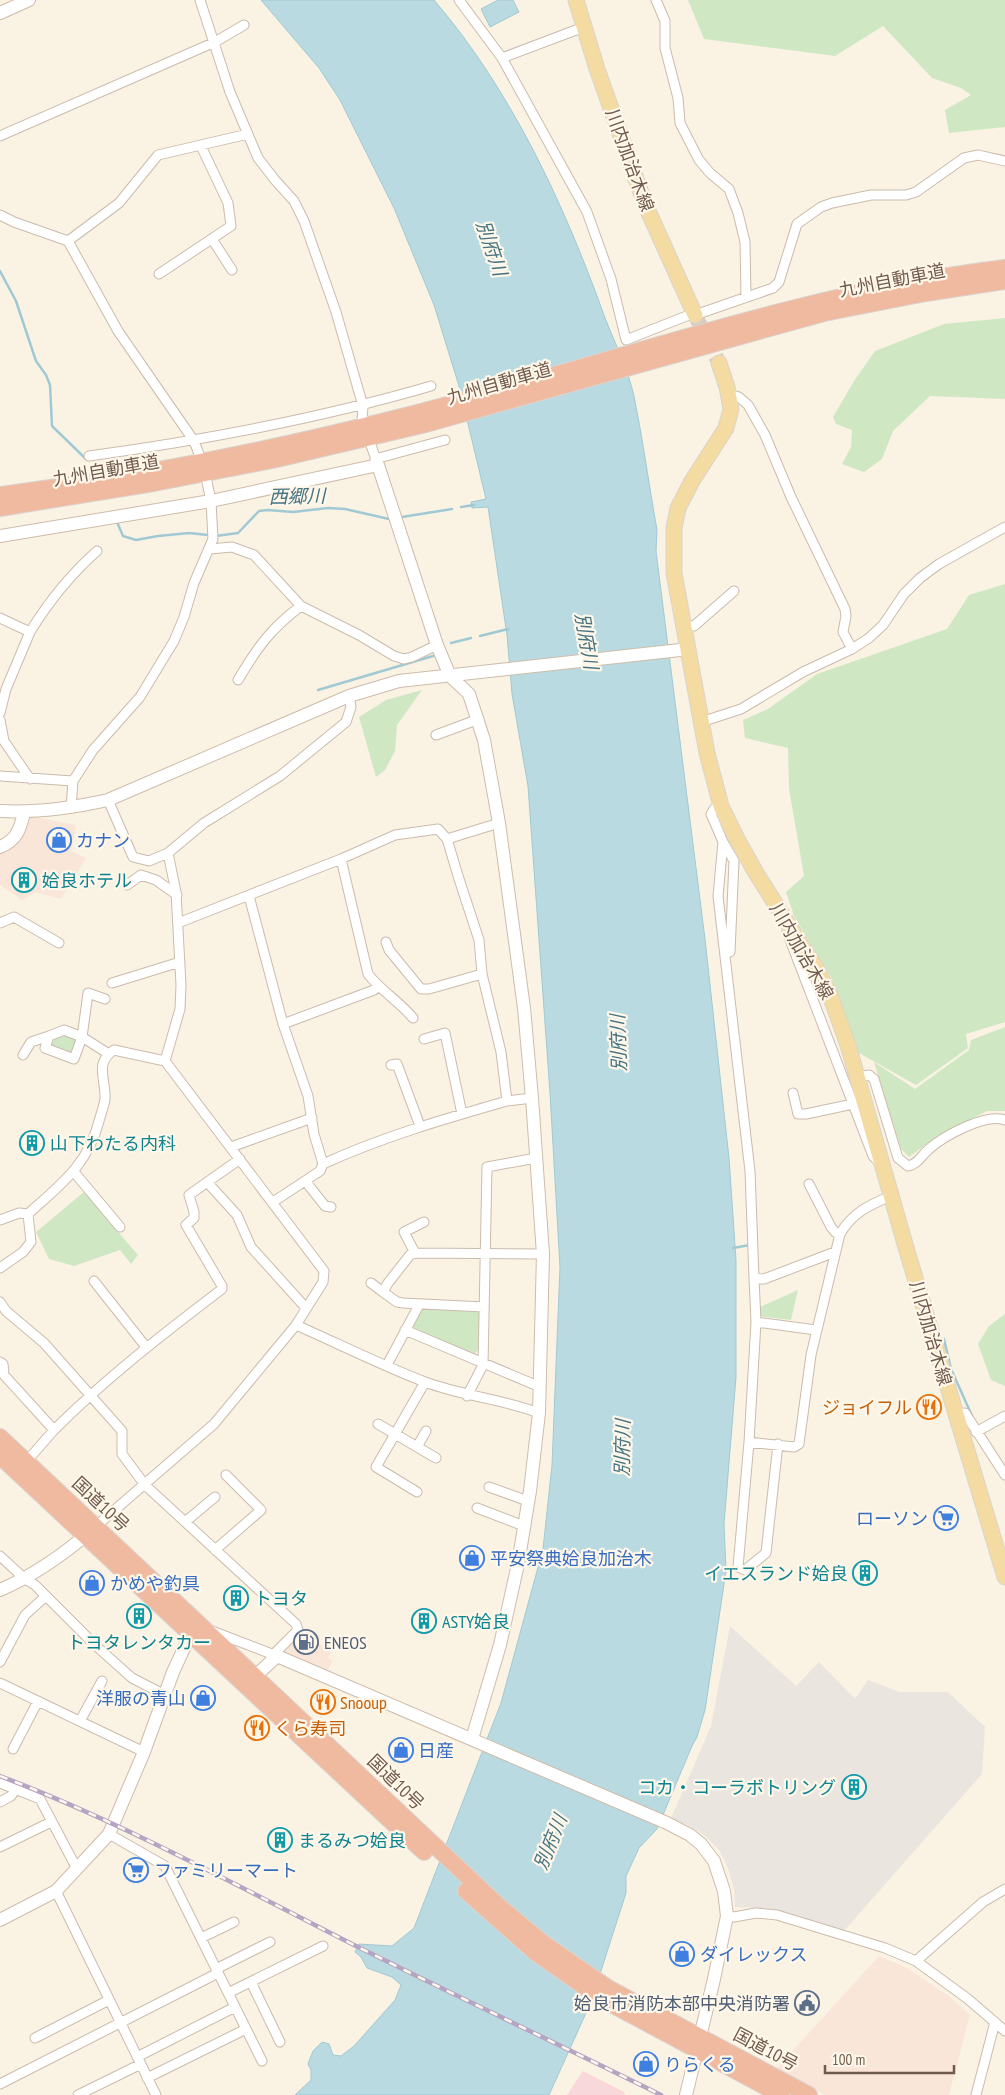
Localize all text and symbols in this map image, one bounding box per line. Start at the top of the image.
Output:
street label: 川内加治木線 [601,105,659,215]
water label: 別府川 [471,217,513,281]
street label: 九州自動車道 [837,258,947,302]
street label: 九州自動車道 [444,357,554,409]
street label: 九州自動車道 [51,449,161,491]
water label: 西郷川 [268,483,328,508]
water label: 別府川 [570,611,604,673]
shop icon: カナン [46,827,72,853]
place label: カナン [76,829,130,852]
building icon: 姶良ホテル [11,867,37,893]
place label: 姶良ホテル [42,869,132,892]
street label: 川内加治木線 [765,898,839,1004]
water label: 別府川 [605,1012,631,1072]
building icon: 山下わたる内科 [19,1130,45,1156]
place label: 山下わたる内科 [50,1132,176,1155]
street label: 川内加治木線 [905,1278,957,1388]
restaurant icon: ジョイフル [916,1394,942,1420]
place label: ジョイフル [822,1396,912,1419]
water label: 別府川 [610,1417,635,1477]
street label: 国道10号 [67,1472,135,1536]
supermarket icon: ローソン [933,1505,959,1531]
place label: ローソン [856,1507,928,1530]
shop icon: 平安祭典姶良加治木 [459,1545,485,1571]
place label: 平安祭典姶良加治木 [490,1547,652,1570]
building icon: イエスランド姶良 [852,1560,878,1586]
place label: イエスランド姶良 [704,1562,848,1585]
shop icon: かめや釣具 [79,1570,105,1596]
place label: かめや釣具 [110,1572,200,1595]
building icon: トヨタ [223,1585,249,1611]
place label: トヨタ [254,1587,308,1610]
building icon: トヨタレンタカー [126,1603,152,1629]
building icon: ASTY姶良 [411,1608,437,1634]
place label: ASTY姶良 [442,1610,510,1633]
fuel station icon: ENEOS [293,1629,319,1655]
place label: トヨタレンタカー [67,1631,211,1654]
place label: ENEOS [324,1631,367,1654]
shop icon: 洋服の青山 [190,1685,216,1711]
place label: 洋服の青山 [96,1687,186,1710]
restaurant icon: Snooup [310,1689,336,1715]
place label: Snooup [340,1691,387,1714]
restaurant icon: くら寿司 [244,1715,270,1741]
place label: くら寿司 [274,1717,346,1740]
shop icon: 日産 [388,1737,414,1763]
place label: 日産 [418,1739,454,1762]
street label: 国道10号 [363,1749,429,1815]
building icon: コカ・コーラボトリング [841,1774,867,1800]
place label: コカ・コーラボトリング [638,1776,836,1799]
water label: 別府川 [528,1809,573,1873]
building icon: まるみつ姶良 [267,1827,293,1853]
place label: まるみつ姶良 [298,1829,406,1852]
supermarket icon: ファミリーマート [123,1857,149,1883]
place label: ファミリーマート [154,1859,298,1882]
shop icon: ダイレックス [669,1941,695,1967]
place label: ダイレックス [700,1943,807,1966]
public building icon: 姶良市消防本部中央消防署 [794,1990,820,2016]
place label: 姶良市消防本部中央消防署 [574,1992,790,2015]
street label: 国道10号 [730,2022,802,2076]
scale bar [825,2042,954,2074]
text: 100 m [832,2050,865,2069]
shop icon: りらくる [633,2051,659,2077]
place label: りらくる [664,2053,736,2076]

